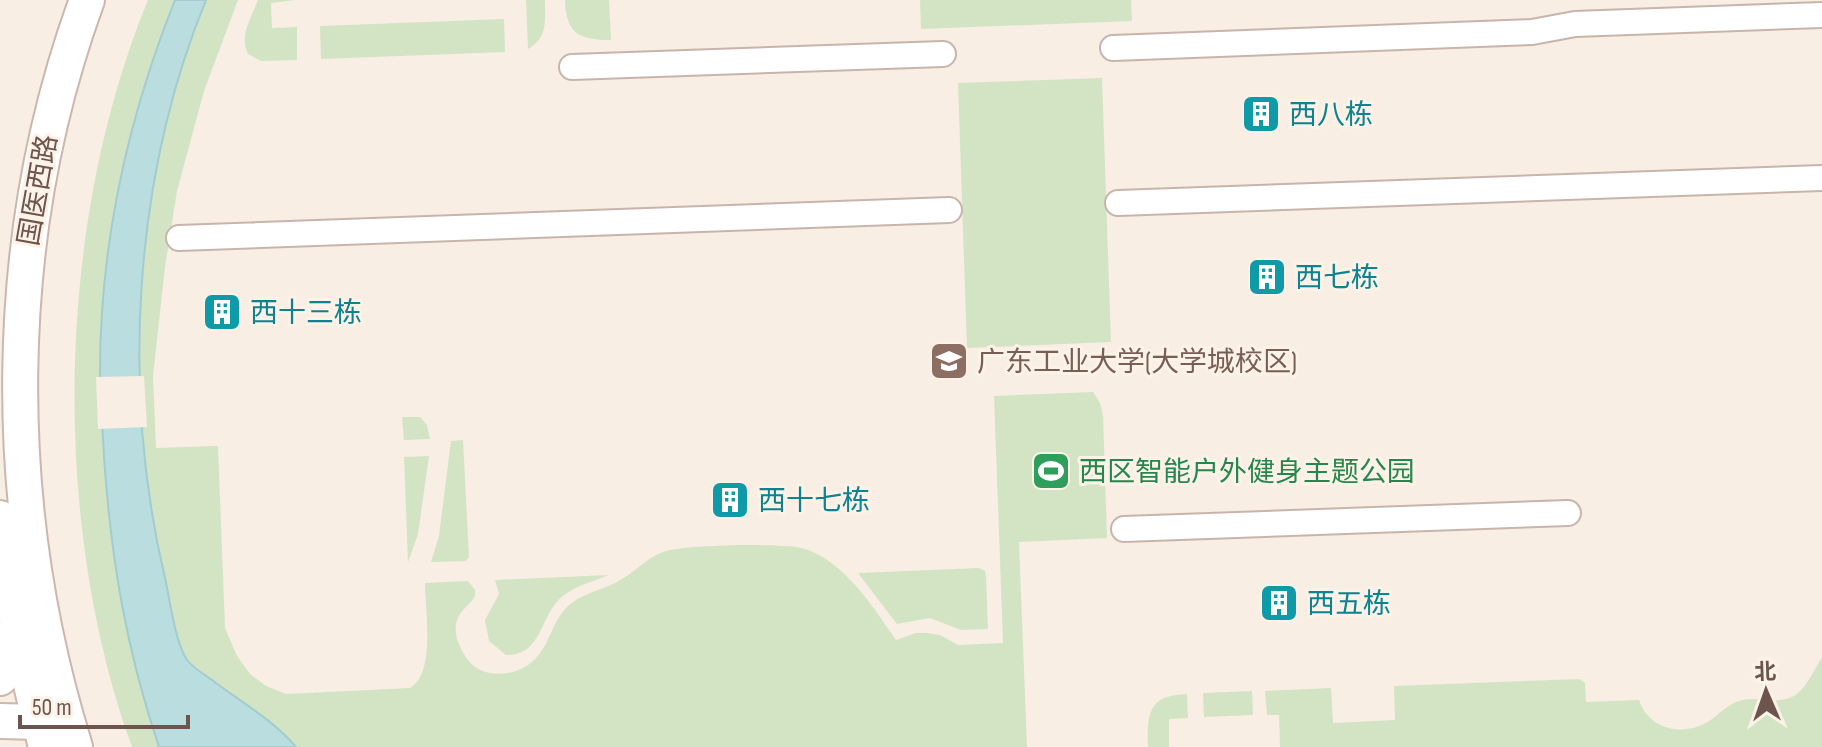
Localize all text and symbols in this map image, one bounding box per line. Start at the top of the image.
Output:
building icon: 西八栋 [1240,93,1282,135]
place label: 西八栋 [1289,99,1373,132]
street label: 国医西路 [13,132,64,248]
building icon: 西七栋 [1246,256,1288,298]
place label: 西七栋 [1295,262,1379,295]
building icon: 西十三栋 [201,291,243,333]
place label: 西十三栋 [250,297,362,330]
school or university icon: 广东工业大学(大学城校区) [928,340,970,382]
place label: 广东工业大学(大学城校区) [977,346,1297,379]
sports icon: 西区智能户外健身主题公园 [1030,450,1072,492]
place label: 西区智能户外健身主题公园 [1079,456,1415,489]
building icon: 西十七栋 [709,479,751,521]
place label: 西十七栋 [758,485,870,518]
building icon: 西五栋 [1258,582,1300,624]
place label: 西五栋 [1307,588,1391,621]
north arrow [1726,651,1806,731]
text: 北 [1754,659,1777,686]
scale bar [20,679,188,729]
text: 50 m [32,693,72,722]

